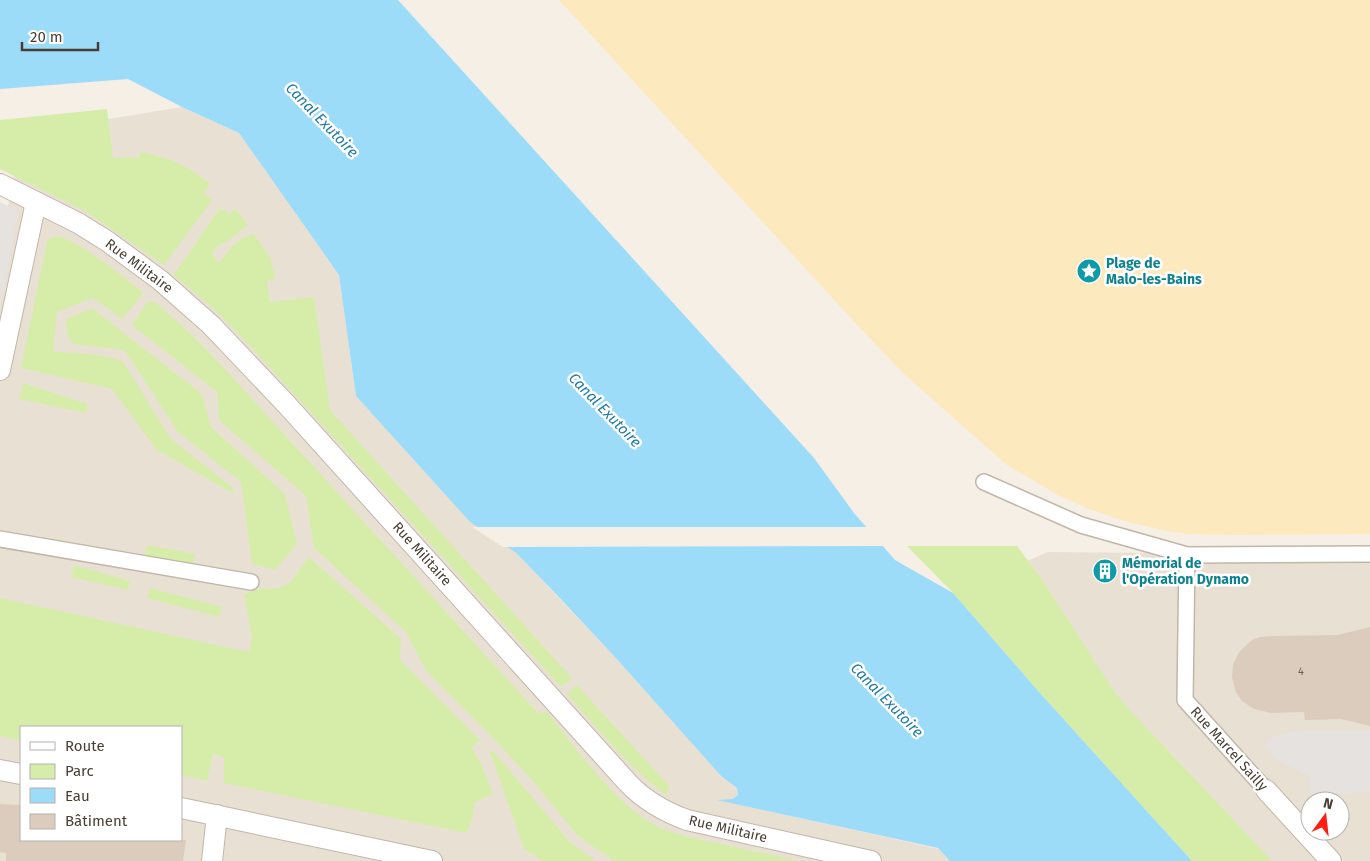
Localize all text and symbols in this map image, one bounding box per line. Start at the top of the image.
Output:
scale bar [22,20,99,52]
text: 20 m [30,28,63,46]
water label: Canal Exutoire [282,79,362,161]
street label: Rue Militaire [102,235,176,297]
place label: Plage de Malo-les-Bains [1106,255,1202,288]
place icon: Plage de Malo-les-Bains [1076,258,1102,284]
water label: Canal Exutoire [565,369,645,451]
street label: Rue Militaire [389,519,455,589]
place label: Mémorial de l'Opération Dynamo [1122,555,1249,588]
building icon: Mémorial de l'Opération Dynamo [1092,558,1118,584]
water label: Canal Exutoire [847,659,927,741]
house number: 4 [1298,665,1304,678]
street label: Rue Marcel Sailly [1187,703,1271,795]
legend [20,726,182,841]
text: Route [65,737,105,755]
text: Parc [65,762,94,780]
text: Eau [65,787,90,805]
north arrow [1300,791,1350,841]
text: N [1322,795,1335,813]
text: Bâtiment [65,812,128,830]
street label: Rue Militaire [687,812,769,846]

